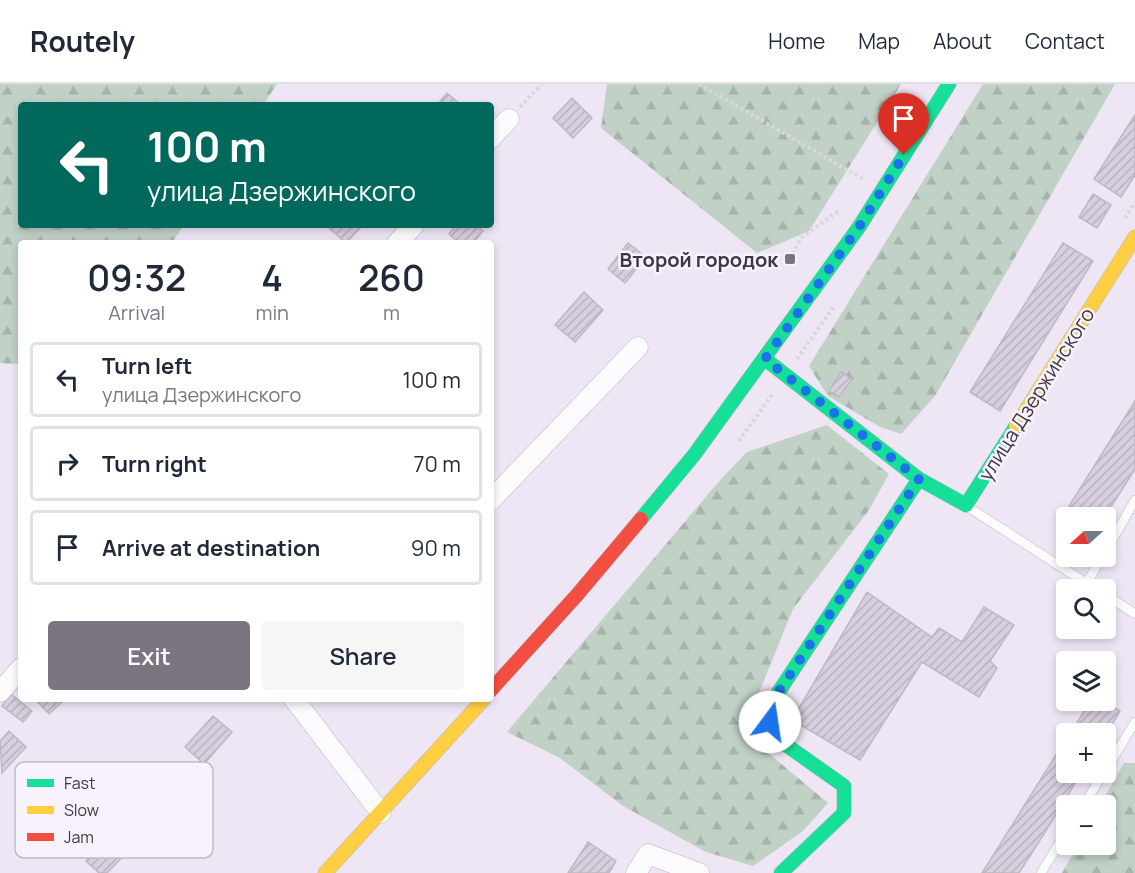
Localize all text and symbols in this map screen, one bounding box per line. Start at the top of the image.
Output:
text: Routely [30,22,135,60]
text: Home [768,27,825,55]
text: Map [858,27,900,55]
text: About [933,27,992,55]
text: Contact [1025,27,1105,55]
pin [878,93,929,155]
icon: arrive [887,102,920,135]
text: 100 m [147,117,267,175]
icon: left [48,126,126,204]
text: улица Дзержинского [147,172,416,209]
place label: Второй городок [620,246,779,273]
marker: Второй городок [783,252,797,266]
text: 09:32 [87,253,186,302]
text: 4 [261,253,283,302]
text: 260 [358,253,425,302]
text: Arrival [108,299,165,326]
text: min [255,299,289,326]
text: m [383,299,400,326]
street label: улица Дзержинского [972,302,1100,486]
text: Turn left [102,351,192,381]
icon: left [51,363,84,396]
text: 100 m [403,365,461,395]
text: улица Дзержинского [102,381,301,408]
icon: right [51,447,84,480]
text: Turn right [102,449,207,479]
text: 70 m [413,449,461,479]
north arrow [1056,507,1116,567]
map controls [1056,507,1116,855]
icon: arrive [51,531,84,564]
text: Arrive at destination [102,533,320,563]
text: 90 m [411,533,461,563]
button: search [1056,579,1116,639]
button: Exit [48,621,250,690]
button: Share [262,621,464,690]
button: layers [1056,651,1116,711]
position arrow [738,690,802,754]
button: + [1056,723,1116,783]
legend [15,762,213,858]
text: Fast [64,772,95,794]
button: − [1056,795,1116,855]
text: Slow [64,799,99,821]
text: Jam [64,826,94,848]

